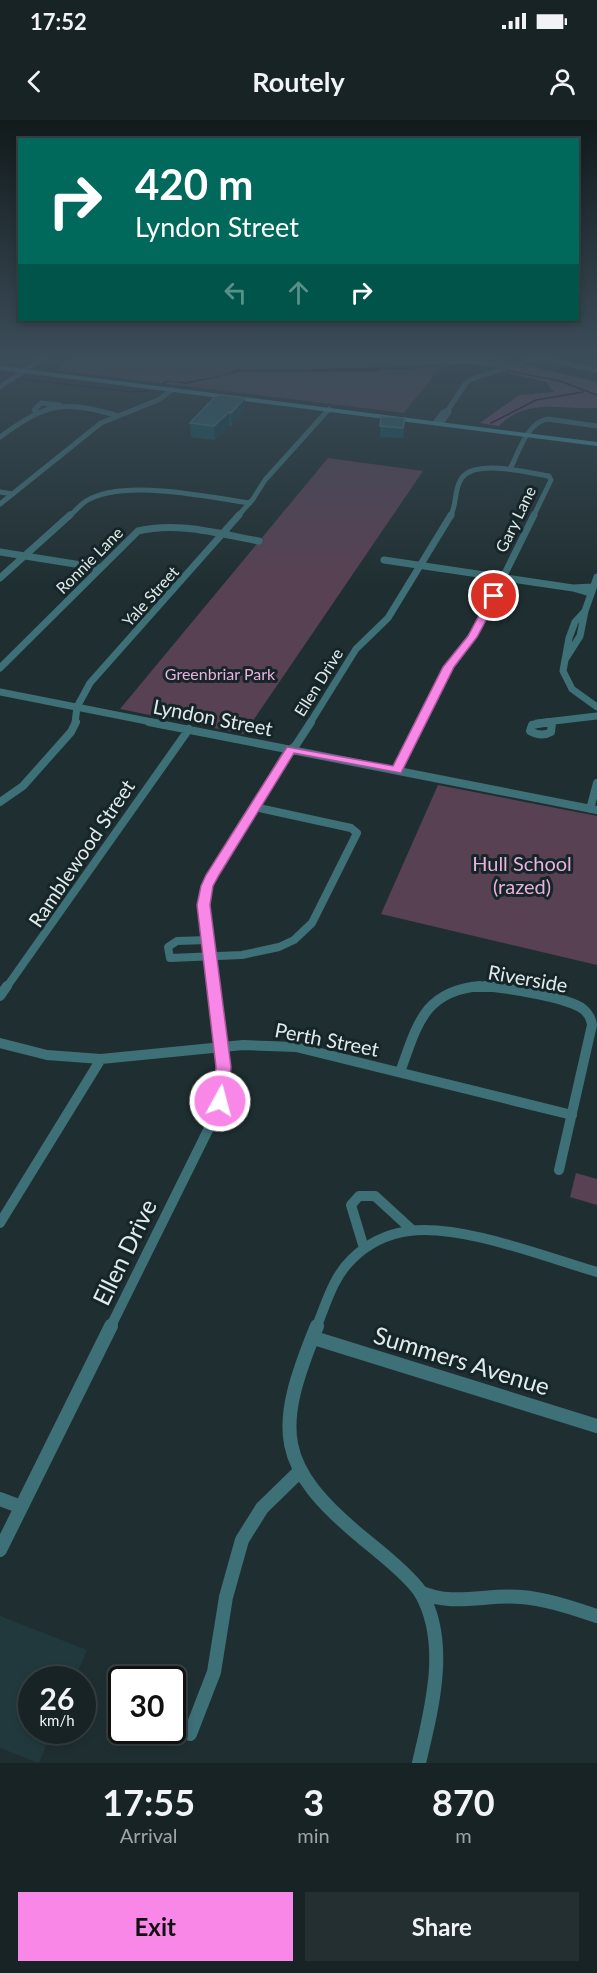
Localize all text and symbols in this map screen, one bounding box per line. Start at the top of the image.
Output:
text: 17:52 [30,8,87,35]
icon: back [18,65,51,98]
text: Routely [252,65,345,98]
icon: person [546,65,579,98]
text: 420 m [135,159,253,209]
icon: right [36,162,114,240]
text: Lyndon Street [135,210,299,243]
icon: left [219,276,252,309]
icon: ahead [282,276,315,309]
icon: right [345,276,378,309]
street label: Gary Lane [491,483,539,555]
street label: Ronnie Lane [52,523,126,597]
street label: Yale Street [118,562,182,630]
pin [468,570,519,621]
icon: arrive [477,579,510,612]
street label: Ellen Drive [290,645,346,719]
park label: Greenbriar Park [165,664,276,683]
street label: Lyndon Street [151,694,275,740]
street label: Ramblewood Street [23,775,139,931]
park label: Hull School (razed) [472,851,572,898]
street label: Riverside [486,959,570,997]
street label: Perth Street [273,1017,381,1061]
position arrow [188,1069,252,1133]
street label: Ellen Drive [86,1194,162,1310]
street label: Summers Avenue [371,1320,553,1400]
speed limit sign: 30 [108,1666,186,1744]
text: 26 [40,1680,74,1716]
text: km/h [39,1711,75,1729]
text: 17:55 [102,1780,195,1824]
text: 3 [303,1780,324,1824]
text: 870 [432,1780,495,1824]
text: Arrival [120,1823,177,1847]
text: min [297,1823,330,1847]
text: m [455,1823,472,1847]
button: Exit [18,1892,293,1961]
button: Share [305,1892,579,1961]

